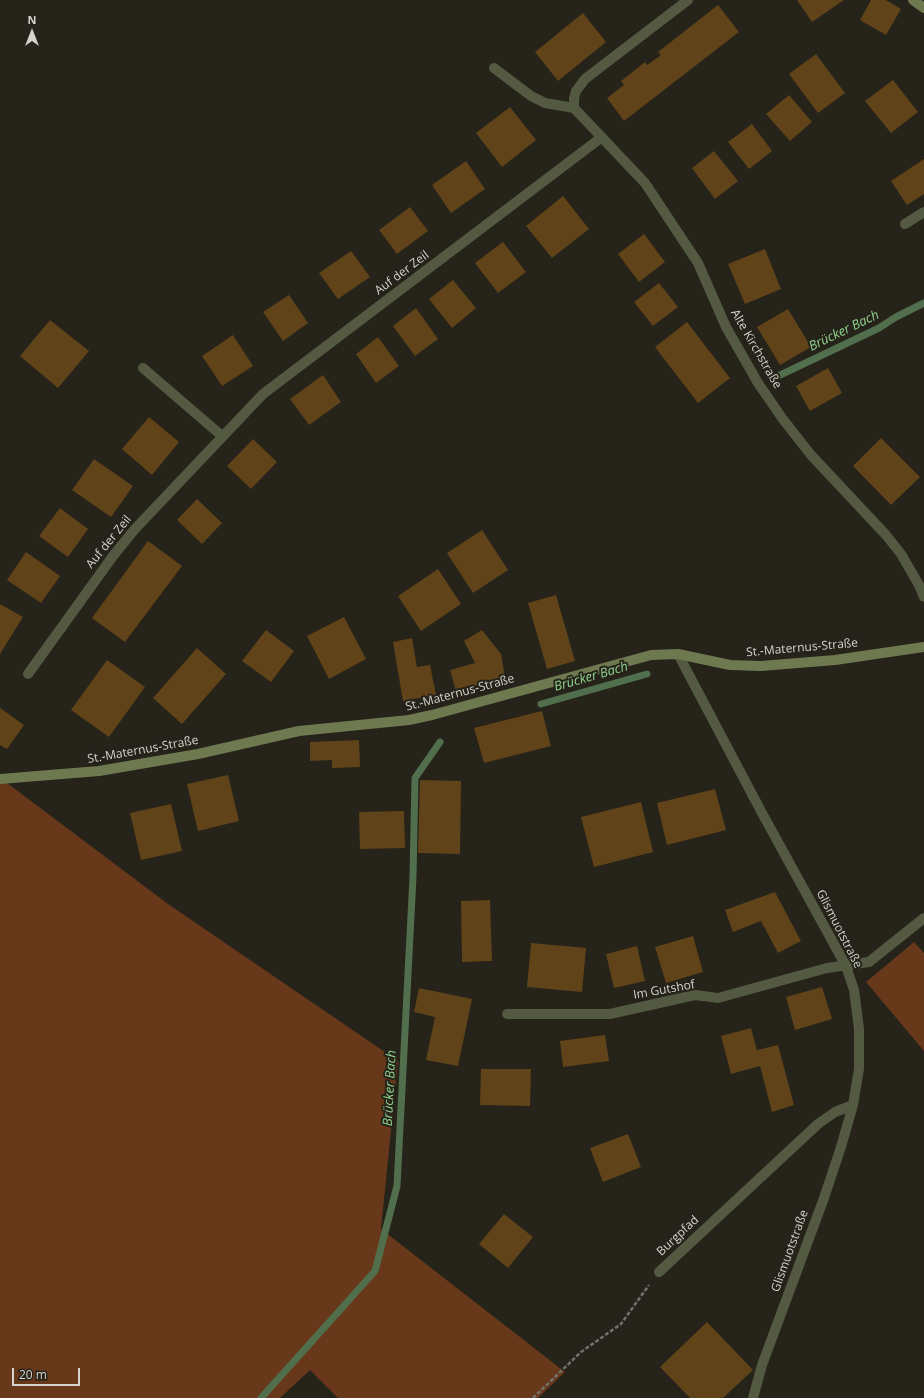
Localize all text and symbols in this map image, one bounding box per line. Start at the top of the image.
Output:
north arrow [12,12,52,52]
text: N [28,12,36,27]
street label: Auf der Zeil [372,248,432,298]
street label: Alte Kirchstraße [728,307,784,391]
water label: Brücker Bach [806,307,882,355]
street label: Auf der Zeil [83,513,135,571]
street label: St.-Maternus-Straße [745,636,859,660]
water label: Brücker Bach [552,659,630,695]
street label: St.-Maternus-Straße [404,672,516,714]
street label: St.-Maternus-Straße [87,733,199,767]
street label: Glismuotstraße [813,887,865,971]
street label: Im Gutshof [632,978,696,1002]
water label: Brücker Bach [380,1050,400,1126]
street label: Glismuotstraße [768,1208,812,1294]
street label: Burgpfad [654,1213,702,1259]
scale bar [14,1360,82,1386]
text: 20 m [19,1366,47,1383]

